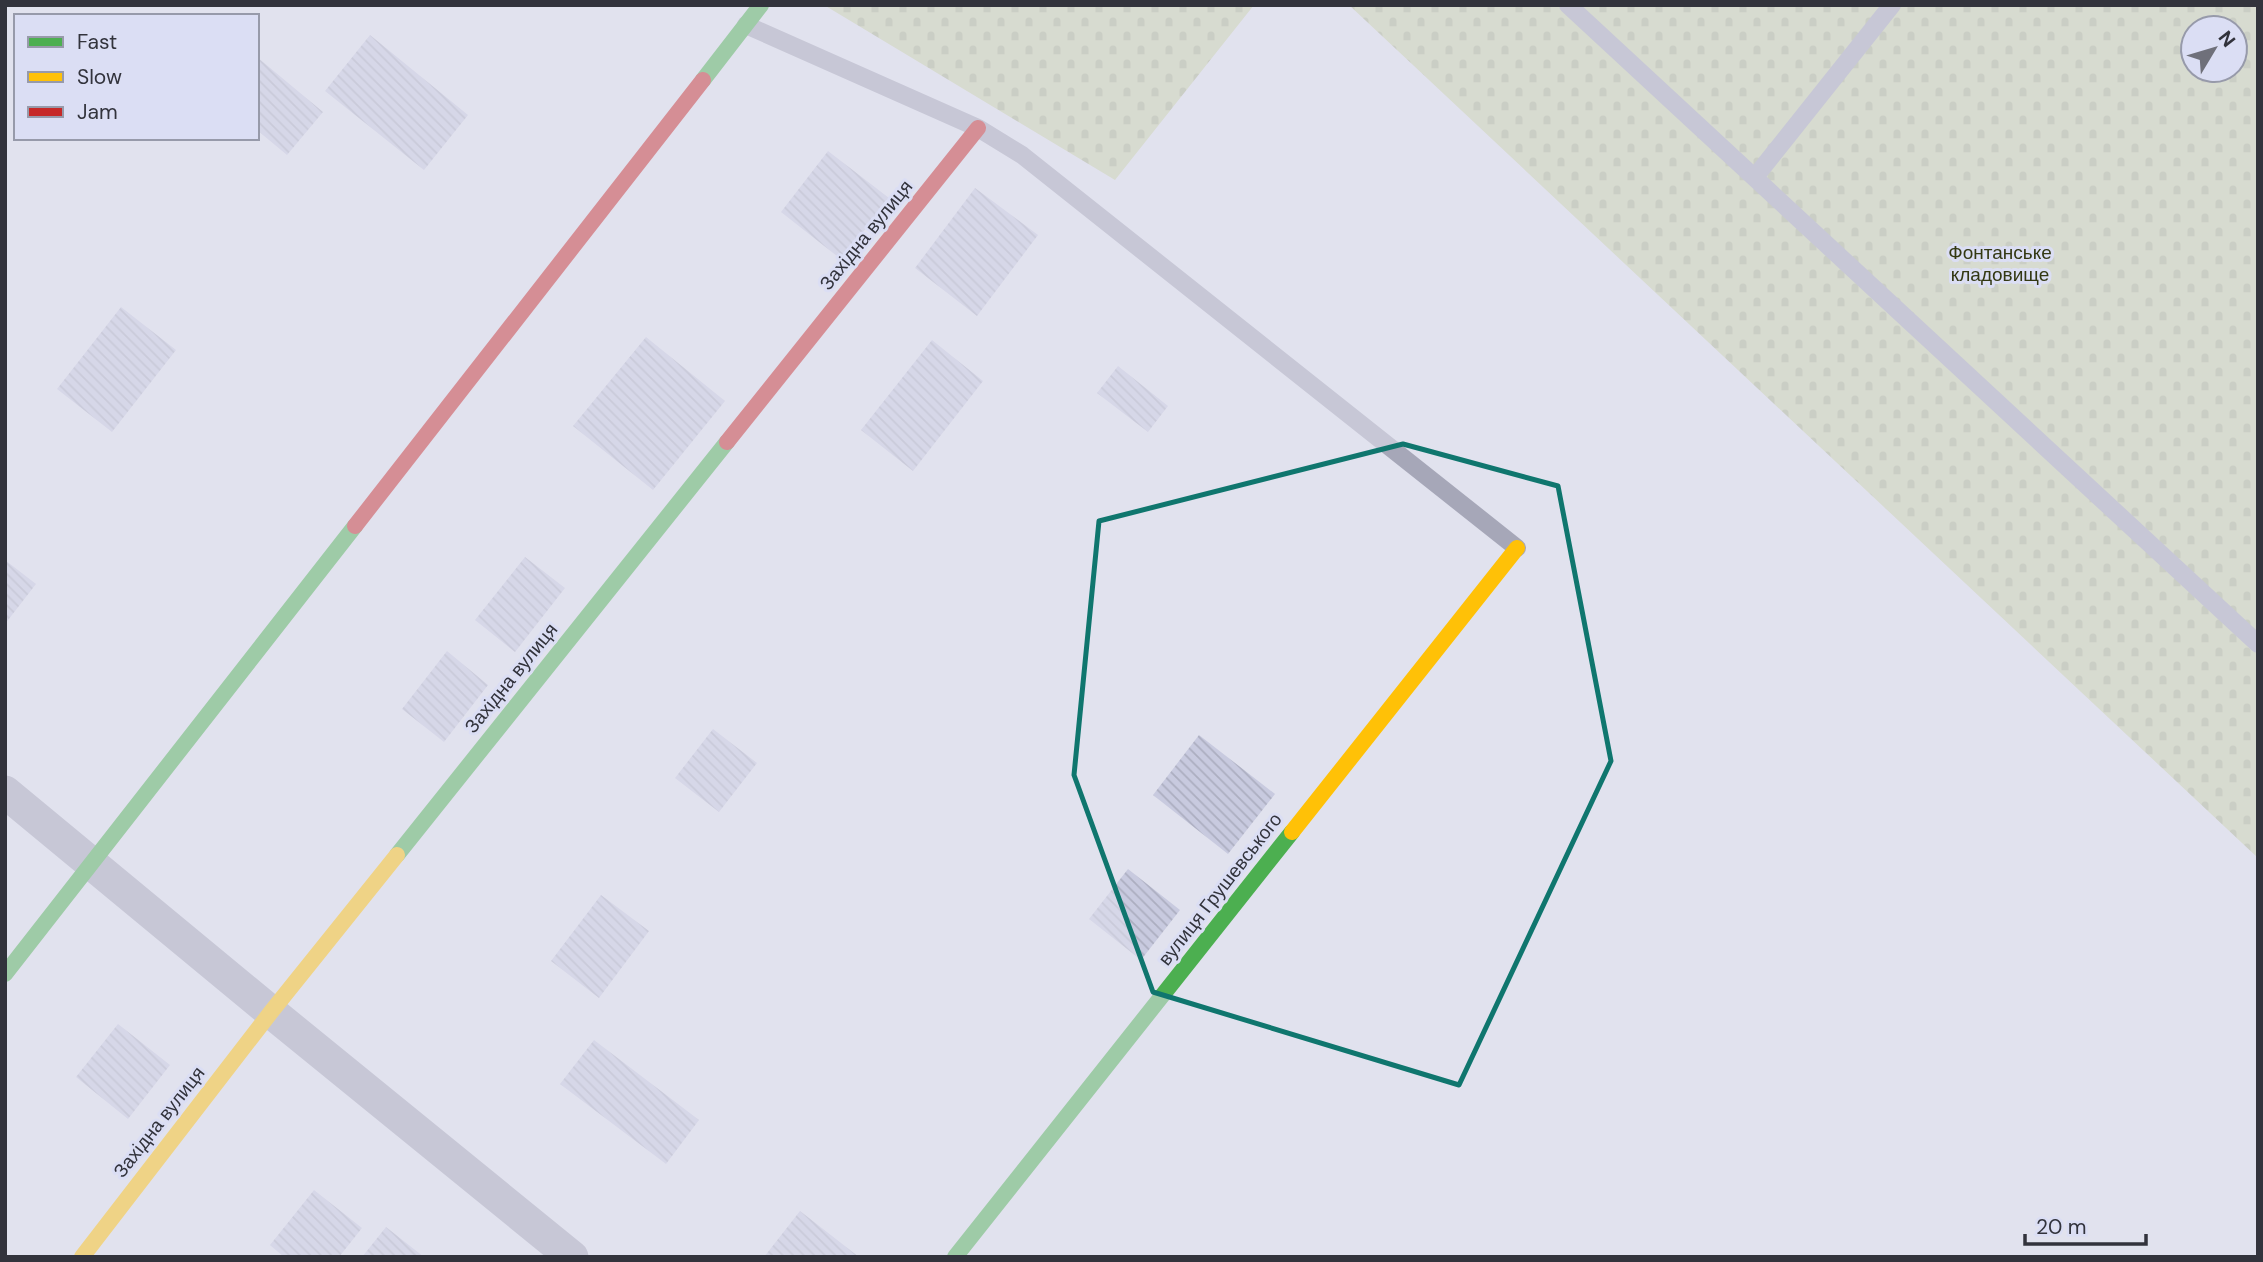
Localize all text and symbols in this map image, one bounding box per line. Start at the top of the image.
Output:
legend [14,14,259,140]
north arrow [2179,14,2249,84]
text: N [2213,26,2241,52]
text: Fast [77,28,117,56]
text: Slow [77,63,122,91]
text: Jam [77,98,118,126]
street label: Західна вулиця [814,175,918,295]
park label: Фонтанське кладовище [1948,240,2052,287]
street label: Західна вулиця [459,618,563,738]
street label: вулиця Грушевського [1153,808,1287,970]
street label: Західна вулиця [108,1061,210,1183]
scale bar [2025,1202,2146,1246]
text: 20 m [2036,1213,2087,1241]

